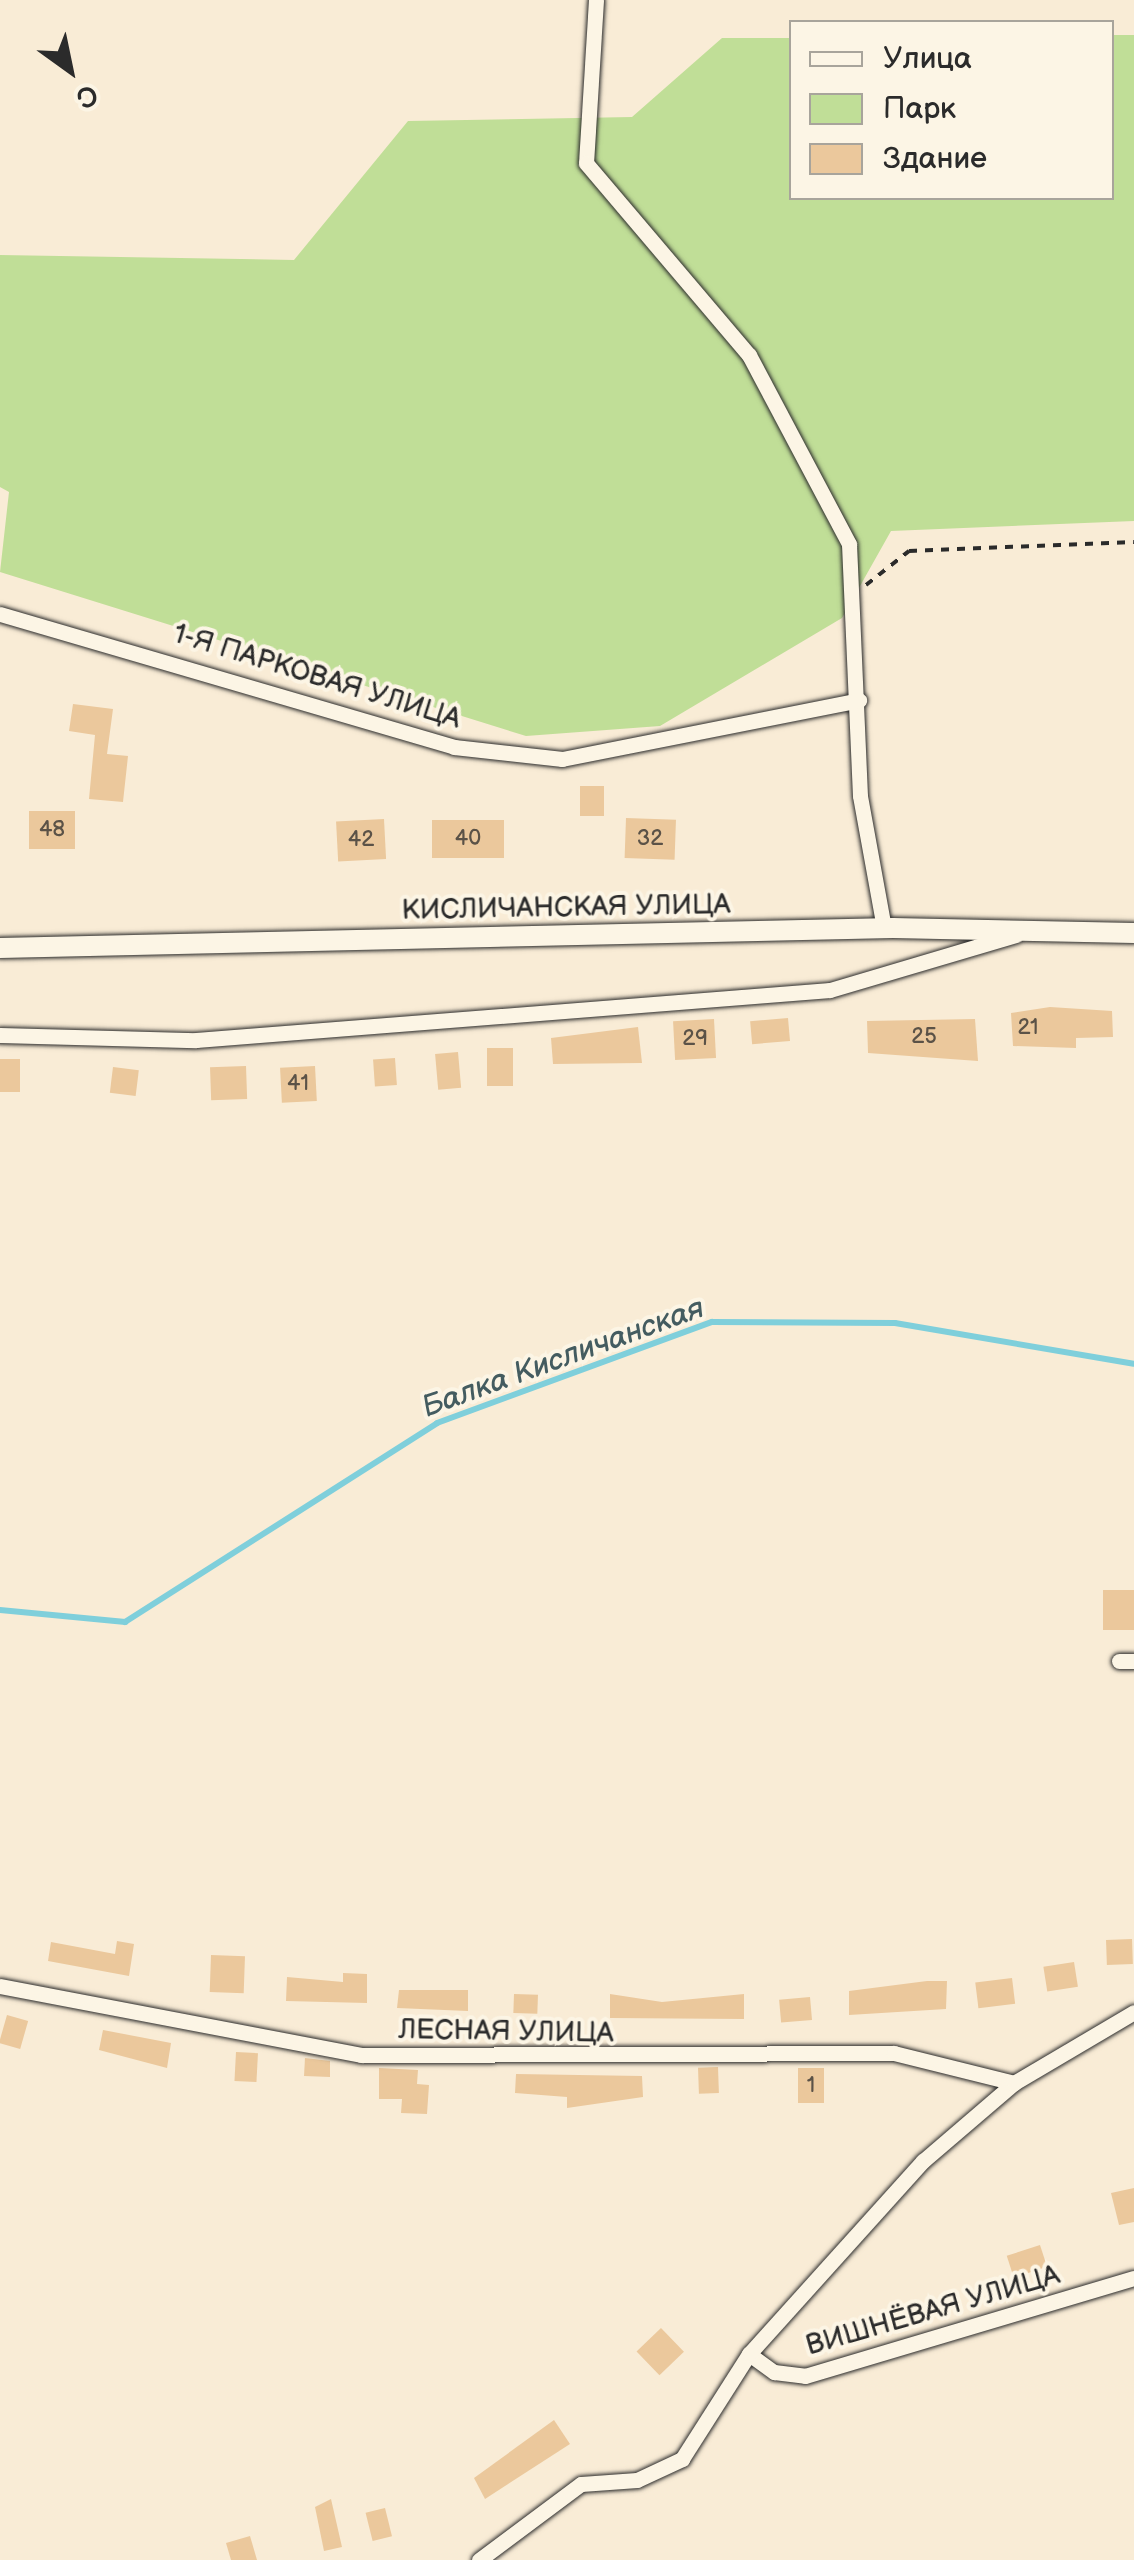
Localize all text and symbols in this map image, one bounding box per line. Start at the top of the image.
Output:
north arrow [20,20,120,120]
legend [789,20,1114,200]
text: Улица [883,41,972,77]
text: С [69,76,104,115]
text: Парк [883,91,956,127]
text: Здание [883,141,987,177]
street label: 1-Я ПАРКОВАЯ УЛИЦА [169,617,465,737]
house number: 48 [39,817,65,843]
house number: 40 [455,826,481,852]
house number: 32 [637,826,663,852]
house number: 42 [348,827,374,853]
street label: КИСЛИЧАНСКАЯ УЛИЦА [401,888,731,928]
house number: 21 [1017,1015,1039,1041]
house number: 25 [911,1024,937,1050]
house number: 29 [682,1026,708,1052]
house number: 41 [287,1071,309,1097]
water label: Балка Кисличанская [417,1290,709,1426]
street label: ЛЕСНАЯ УЛИЦА [398,2013,614,2051]
house number: 1 [807,2073,815,2099]
street label: ВИШНЁВАЯ УЛИЦА [802,2259,1064,2363]

